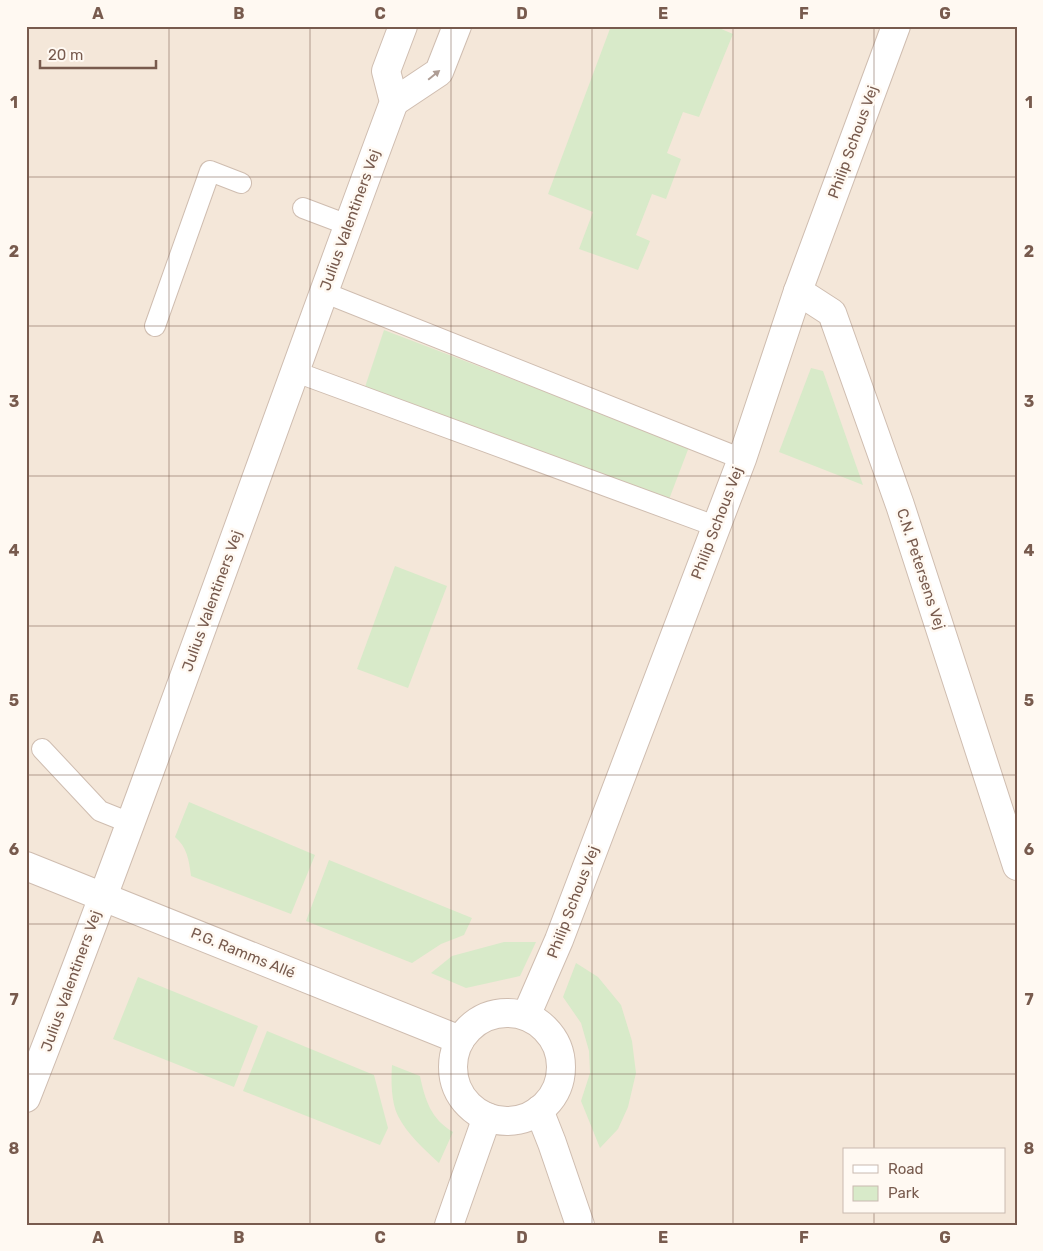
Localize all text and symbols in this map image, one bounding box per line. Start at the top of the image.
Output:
text: A [92,4,104,23]
text: B [233,4,245,23]
text: C [374,4,386,23]
text: D [516,4,528,23]
text: E [658,4,668,23]
text: F [799,4,809,23]
text: G [939,4,951,23]
scale bar [40,38,156,70]
text: 20 m [48,46,83,64]
one-way arrow [427,69,440,80]
street label: Philip Schous Vej [824,83,882,201]
text: 1 [10,93,18,112]
text: 1 [1025,93,1033,112]
street label: Julius Valentiners Vej [316,147,384,293]
text: 2 [9,242,19,261]
text: 2 [1024,242,1034,261]
text: 3 [9,392,19,411]
text: 3 [1024,392,1034,411]
street label: Philip Schous Vej [687,464,747,582]
street label: C.N. Petersens Vej [893,506,949,632]
street label: Julius Valentiners Vej [178,528,246,674]
text: 4 [9,541,20,560]
text: 4 [1024,541,1035,560]
text: 5 [9,691,19,710]
text: 5 [1024,691,1034,710]
text: 6 [9,840,19,859]
text: 6 [1024,840,1034,859]
street label: Philip Schous Vej [543,843,603,961]
street label: Julius Valentiners Vej [37,908,105,1054]
street label: P.G. Ramms Allé [188,924,298,982]
text: 7 [9,990,19,1009]
text: 7 [1024,990,1034,1009]
text: 8 [9,1139,20,1158]
text: 8 [1024,1139,1035,1158]
legend [843,1148,1006,1214]
text: Road [888,1160,924,1178]
text: Park [888,1184,919,1202]
text: A [92,1228,104,1247]
text: B [233,1228,245,1247]
text: C [374,1228,386,1247]
text: D [516,1228,528,1247]
text: E [658,1228,668,1247]
text: F [799,1228,809,1247]
text: G [939,1228,951,1247]

